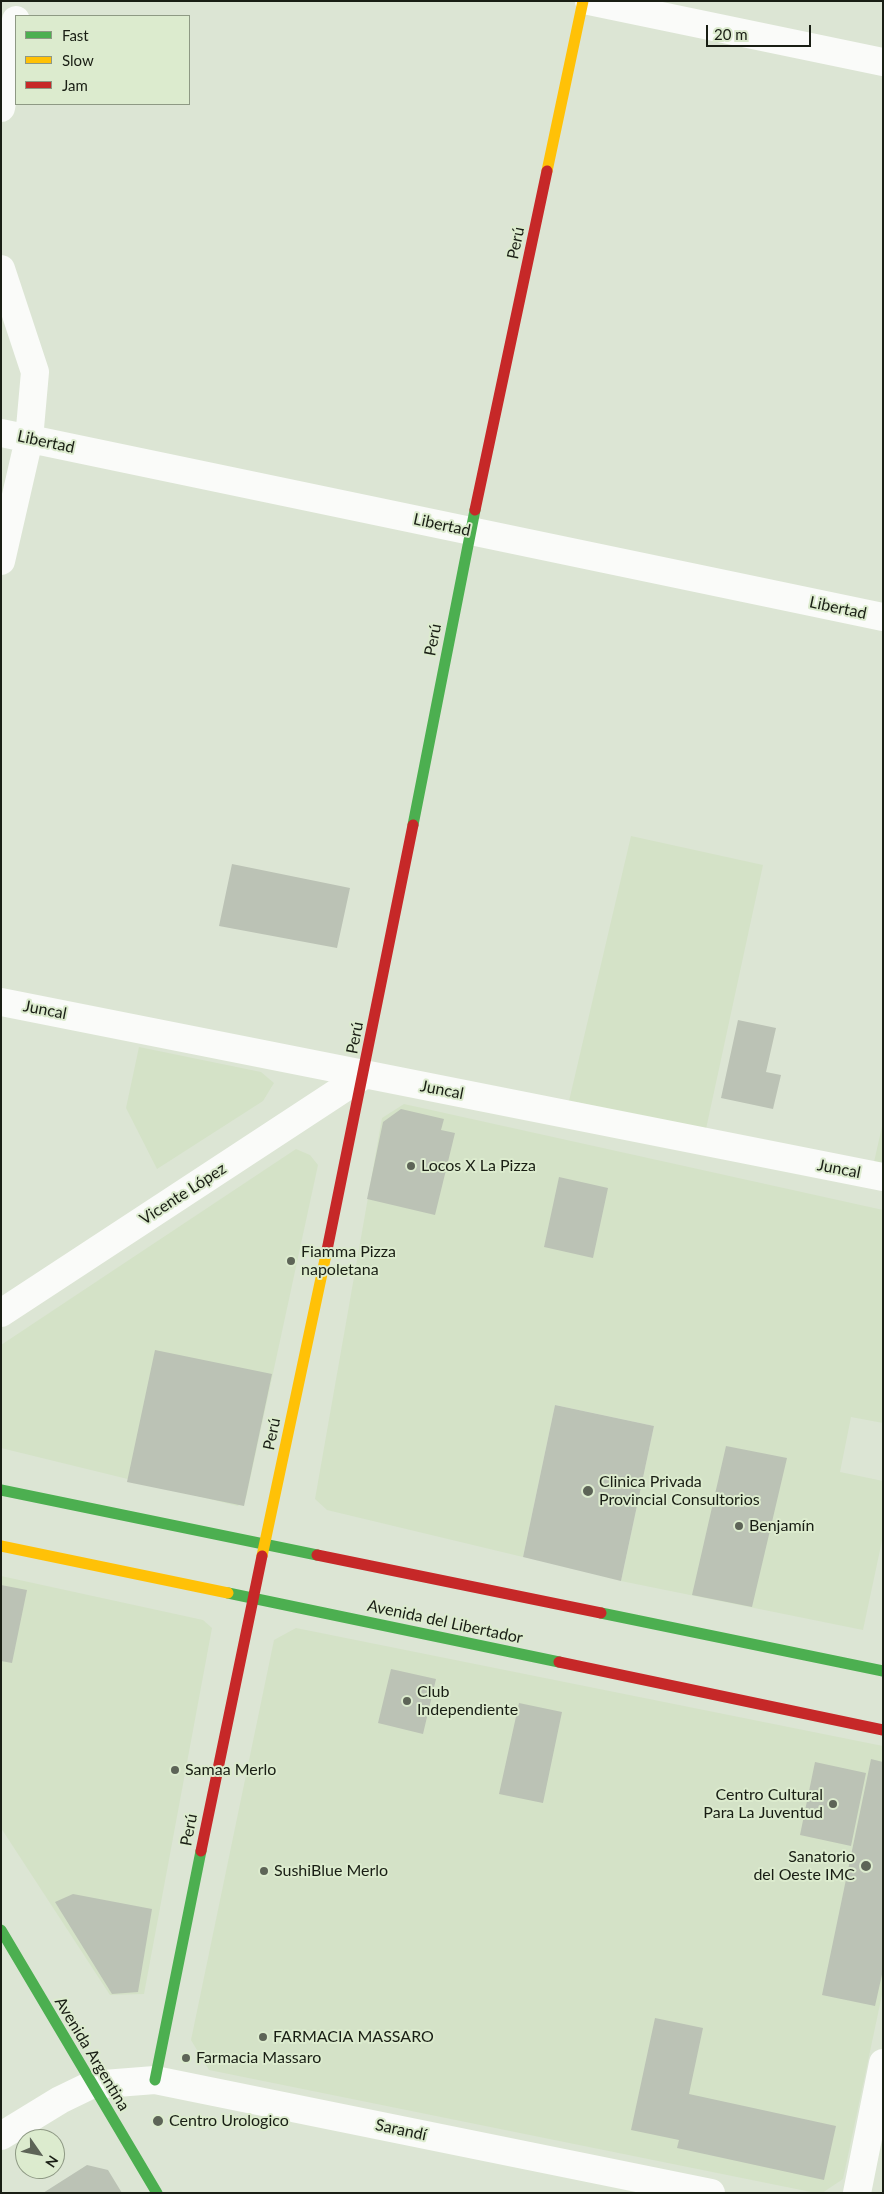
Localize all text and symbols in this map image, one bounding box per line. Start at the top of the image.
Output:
legend [15,15,190,105]
scale bar [709,15,814,47]
text: 20 m [714,25,748,43]
text: Fast [62,26,89,44]
text: Slow [62,51,94,69]
text: Jam [62,76,88,94]
street label: Perú [503,225,529,261]
street label: Libertad [16,427,76,457]
street label: Libertad [412,510,472,540]
street label: Libertad [808,593,868,623]
street label: Perú [420,622,446,658]
street label: Juncal [22,996,68,1024]
street label: Perú [342,1020,368,1056]
street label: Juncal [419,1076,465,1104]
street label: Juncal [816,1155,862,1183]
place label: Locos X La Pizza [421,1156,536,1176]
street label: Vicente López [136,1159,230,1229]
marker: Locos X La Pizza [405,1160,417,1172]
place label: Fiamma Pizza napoletana [301,1242,396,1280]
marker: Fiamma Pizza napoletana [285,1255,297,1267]
street label: Perú [259,1416,285,1452]
place label: Clinica Privada Provincial Consultorios [599,1472,760,1510]
marker: Clinica Privada Provincial Consultorios [581,1484,595,1498]
place label: Benjamín [749,1516,814,1536]
marker: Benjamín [733,1520,745,1532]
street label: Avenida del Libertador [365,1596,525,1648]
place label: Club Independiente [417,1682,518,1720]
marker: Club Independiente [401,1695,413,1707]
place label: Samaa Merlo [185,1760,276,1780]
marker: Samaa Merlo [169,1764,181,1776]
place label: Centro Cultural Para La Juventud [703,1785,823,1823]
marker: Centro Cultural Para La Juventud [827,1798,839,1810]
street label: Perú [176,1812,202,1848]
place label: Sanatorio del Oeste IMC [753,1847,855,1885]
marker: Sanatorio del Oeste IMC [859,1859,873,1873]
place label: SushiBlue Merlo [274,1861,388,1881]
marker: SushiBlue Merlo [258,1865,270,1877]
street label: Avenida Argentina [51,1994,133,2114]
place label: FARMACIA MASSARO [273,2027,434,2047]
marker: FARMACIA MASSARO [257,2031,269,2043]
place label: Farmacia Massaro [196,2048,321,2068]
marker: Farmacia Massaro [180,2052,192,2064]
place label: Centro Urologico [169,2111,289,2131]
marker: Centro Urologico [151,2114,165,2128]
street label: Sarandí [374,2115,428,2145]
north arrow [15,2129,65,2179]
text: N [42,2153,62,2171]

